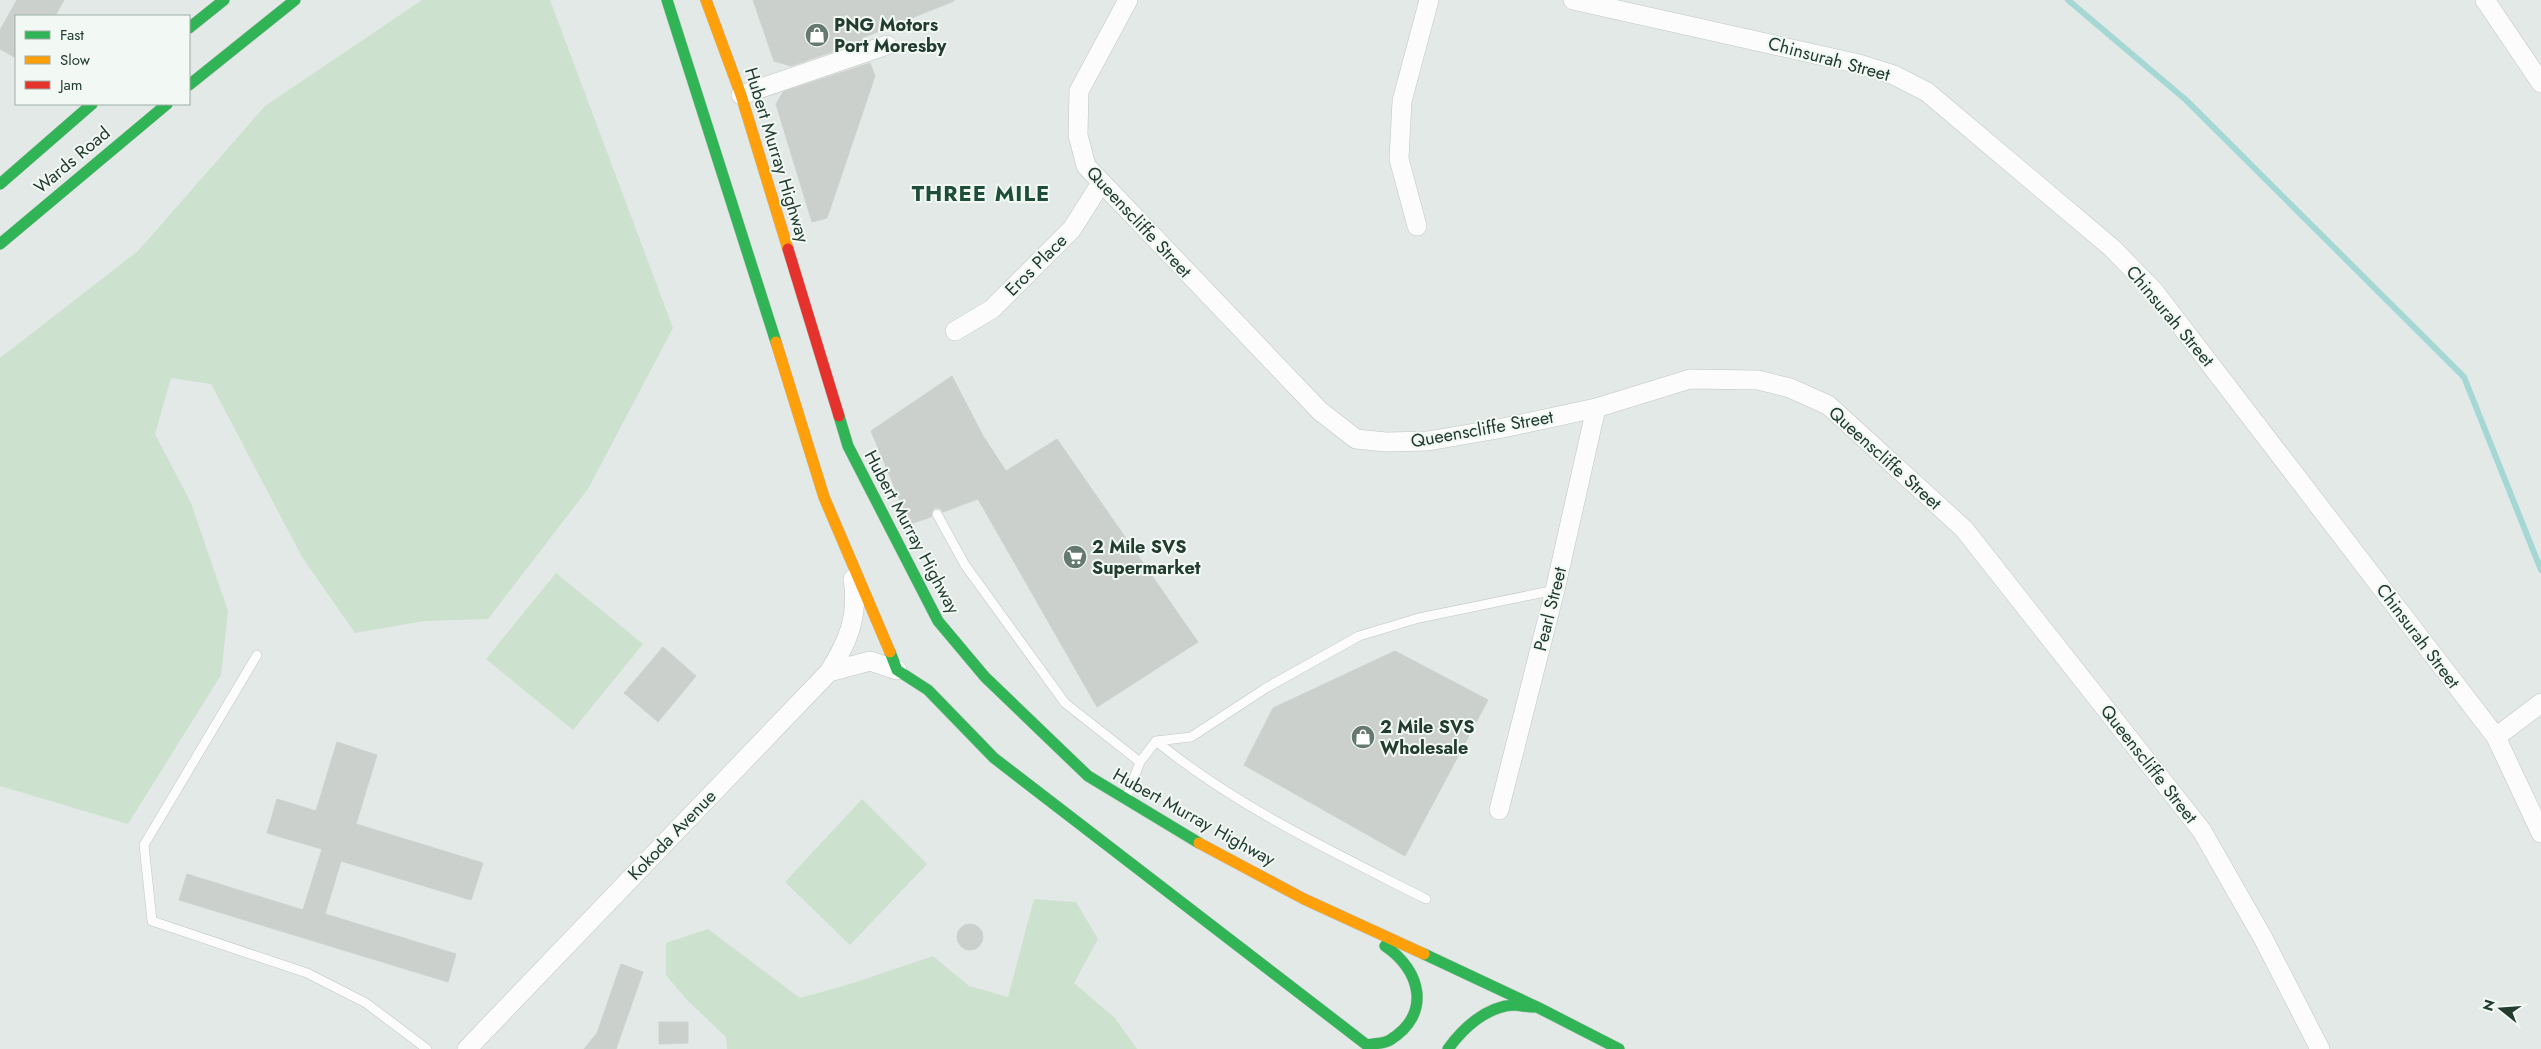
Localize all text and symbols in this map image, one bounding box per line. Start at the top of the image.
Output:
place label: PNG Motors Port Moresby [834,12,947,59]
legend [15,15,190,105]
shop icon: PNG Motors Port Moresby [804,22,830,48]
text: Fast [60,24,84,46]
street label: Chinsurah Street [1765,30,1894,88]
text: Slow [60,49,91,71]
street label: Hubert Murray Highway [738,64,816,246]
text: Jam [58,74,83,96]
street label: Wards Road [28,120,116,200]
street label: Queenscliffe Street [1080,160,1198,284]
district label: THREE MILE [912,177,1050,209]
street label: Eros Place [999,228,1073,302]
street label: Chinsurah Street [2120,260,2221,373]
street label: Queenscliffe Street [1823,400,1948,516]
street label: Queenscliffe Street [1409,404,1556,454]
street label: Hubert Murray Highway [858,446,966,618]
place label: 2 Mile SVS Supermarket [1092,534,1201,581]
supermarket icon: 2 Mile SVS Supermarket [1062,544,1088,570]
street label: Pearl Street [1527,564,1573,654]
street label: Chinsurah Street [2370,578,2466,694]
street label: Queenscliffe Street [2094,699,2204,829]
place label: 2 Mile SVS Wholesale [1380,714,1475,761]
shop icon: 2 Mile SVS Wholesale [1350,724,1376,750]
street label: Hubert Murray Highway [1108,762,1280,873]
street label: Kokoda Avenue [622,784,722,886]
north arrow [2476,984,2526,1034]
text: N [2477,997,2500,1013]

